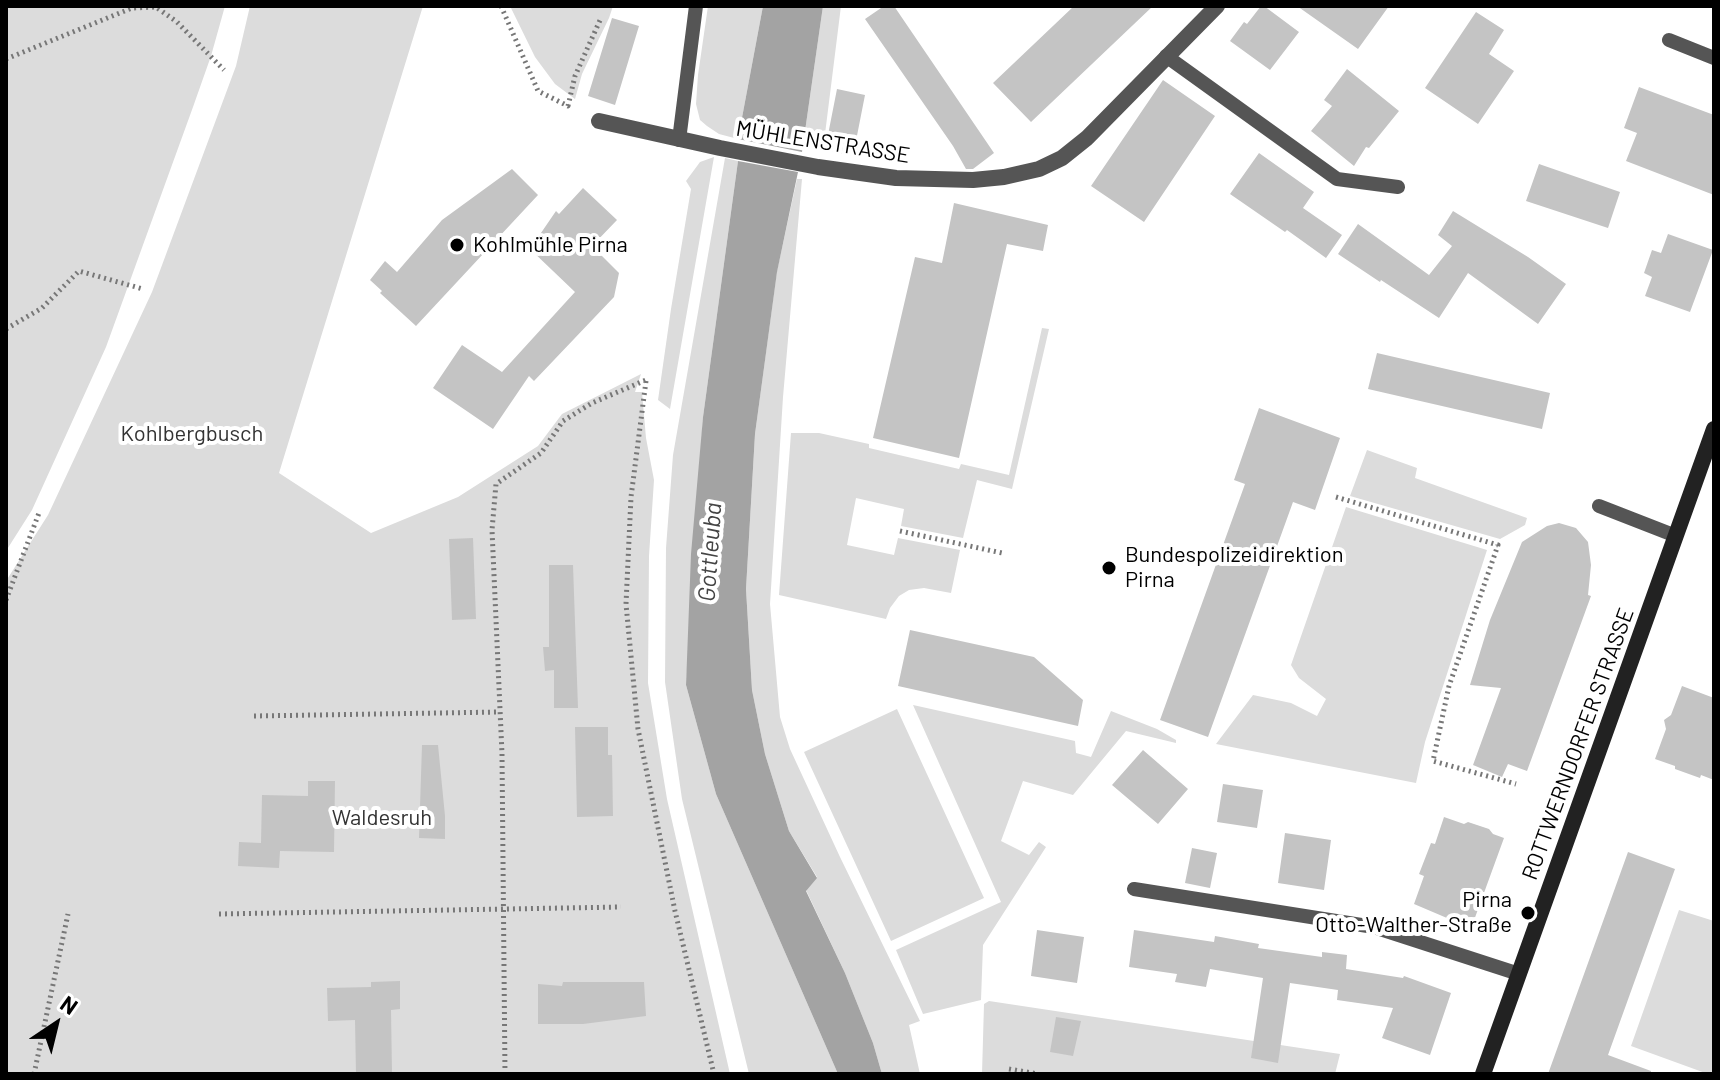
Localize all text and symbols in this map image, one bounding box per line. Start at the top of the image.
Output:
street label: MÜHLENSTRASSE [734,115,912,169]
place label: Kohlmühle Pirna [473,232,628,258]
marker: Kohlmühle Pirna [448,236,466,254]
park label: Kohlbergbusch [121,421,263,447]
water label: Gottleuba [692,501,728,603]
place label: Bundespolizeidirektion Pirna [1125,542,1344,594]
marker: Bundespolizeidirektion Pirna [1100,559,1118,577]
street label: ROTTWERNDORFER STRASSE [1516,604,1640,884]
park label: Waldesruh [332,805,432,831]
place label: Pirna Otto-Walther-Straße [1315,887,1512,938]
marker: Pirna Otto-Walther-Straße [1519,904,1537,922]
north arrow [16,984,96,1064]
text: N [56,989,83,1019]

